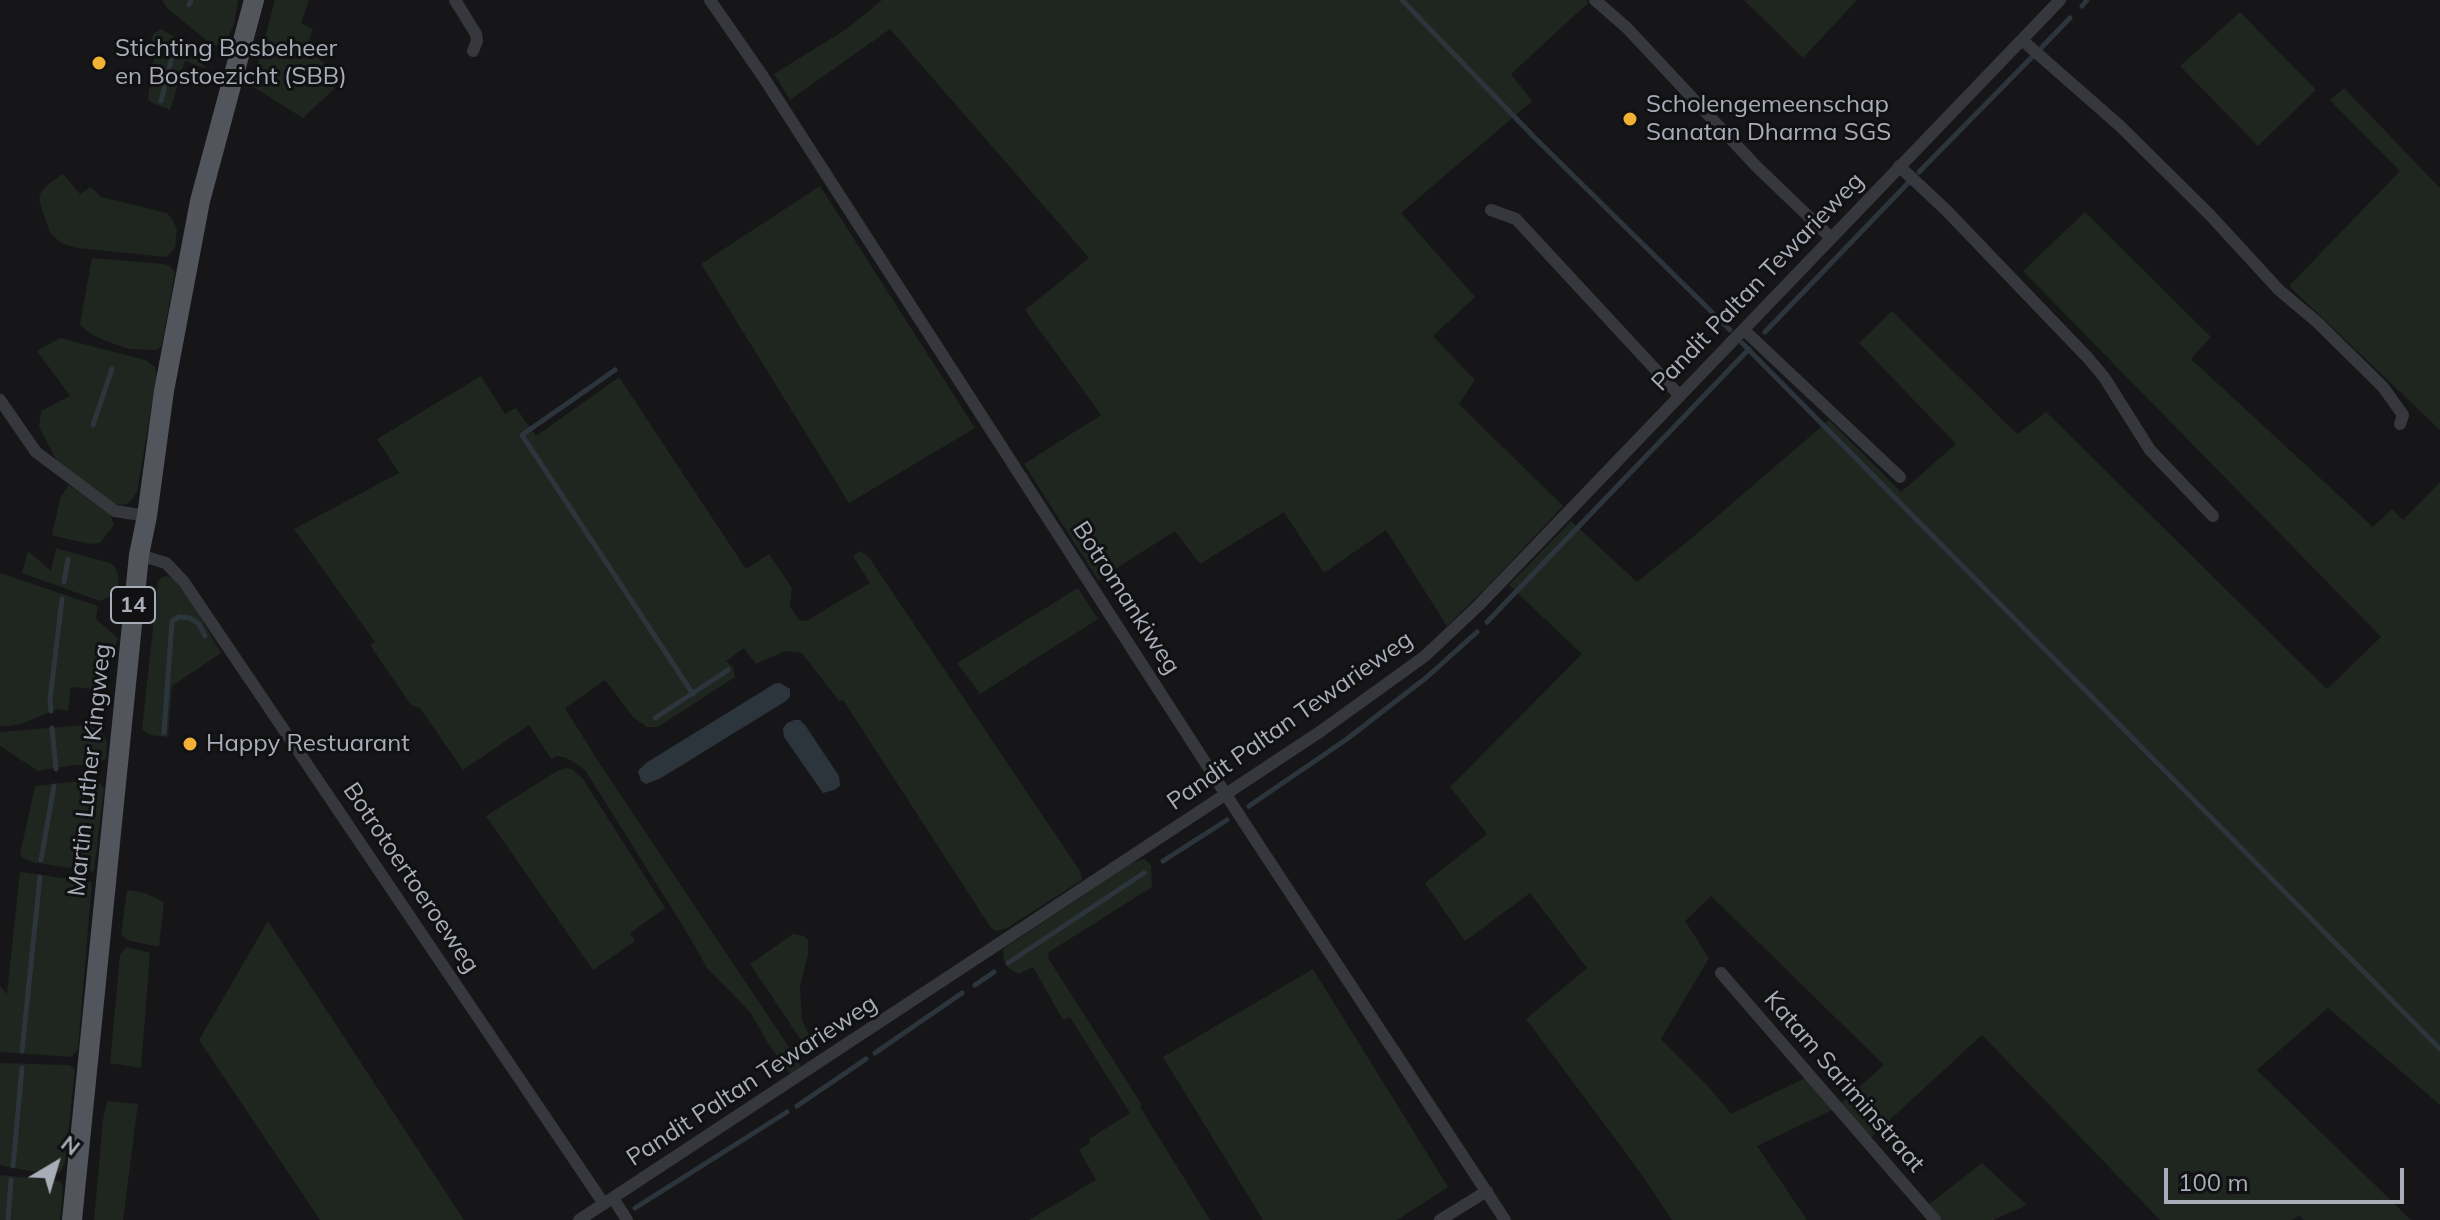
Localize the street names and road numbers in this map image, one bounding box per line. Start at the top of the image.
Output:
street label: Pandit Paltan Tewarieweg [1646,167,1870,397]
street label: Botromankiweg [1066,516,1186,680]
road number: 14 [111,587,155,623]
street label: Pandit Paltan Tewarieweg [1162,625,1418,817]
street label: Martin Luther Kingweg [62,642,118,898]
street label: Botrotoertoeroeweg [337,777,485,979]
street label: Katam Sariminstraat [1758,986,1930,1178]
street label: Pandit Paltan Tewarieweg [621,989,883,1173]

